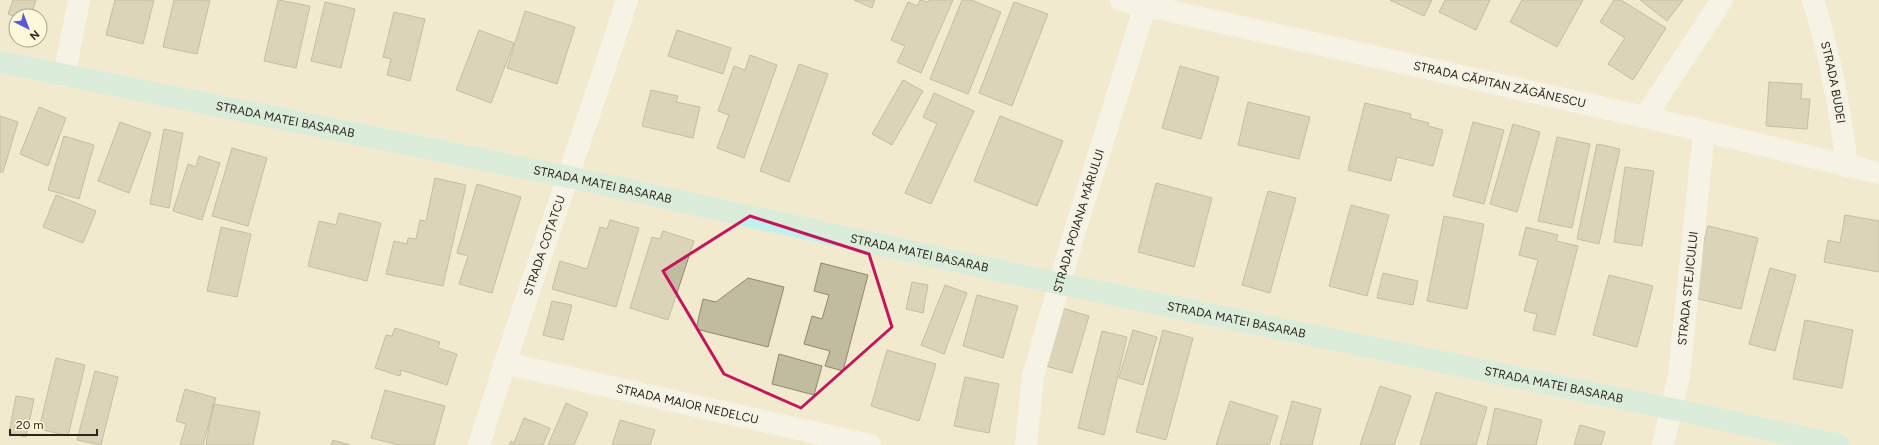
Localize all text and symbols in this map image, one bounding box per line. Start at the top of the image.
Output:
north arrow [8,8,48,48]
text: N [27,27,42,43]
street label: STRADA BUDEI [1818,40,1848,125]
street label: STRADA CĂPITAN ZĂGĂNESCU [1412,59,1587,111]
street label: STRADA MATEI BASARAB [215,99,356,140]
street label: STRADA POIANA MĂRULUI [1050,147,1107,294]
street label: STRADA MATEI BASARAB [532,163,673,206]
street label: STRADA COȚATCU [521,193,568,298]
street label: STRADA MATEI BASARAB [849,231,990,275]
street label: STRADA STEJICULUI [1675,231,1701,346]
street label: STRADA MATEI BASARAB [1166,299,1307,341]
street label: STRADA MATEI BASARAB [1483,364,1624,406]
street label: STRADA MAIOR NEDELCU [615,381,760,427]
scale bar [10,411,97,437]
text: 20 m [16,418,44,432]

